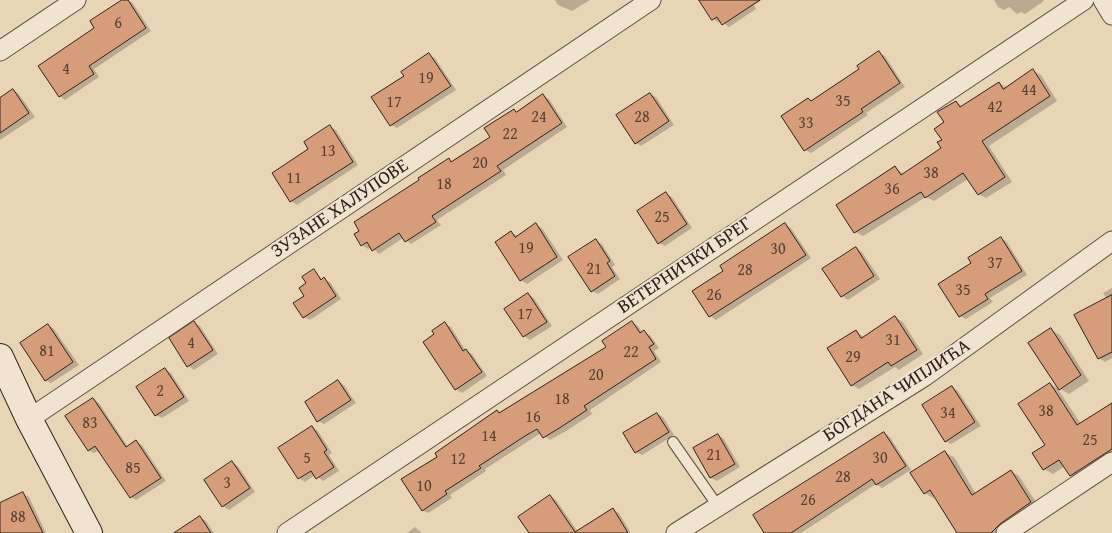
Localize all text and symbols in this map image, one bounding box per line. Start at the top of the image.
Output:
house number: 6 [114,14,122,34]
house number: 4 [62,60,70,80]
house number: 19 [418,69,434,89]
house number: 44 [1021,81,1037,101]
house number: 35 [835,92,851,112]
house number: 17 [386,93,402,113]
house number: 42 [987,98,1003,118]
house number: 24 [531,108,547,128]
house number: 28 [634,108,650,128]
house number: 33 [798,114,814,134]
house number: 22 [502,125,518,145]
house number: 13 [320,142,336,162]
house number: 20 [472,154,488,174]
street label: ЗУЗАНЕ ХАЛУПОВЕ [267,155,413,263]
house number: 38 [923,164,939,184]
house number: 11 [286,169,302,189]
house number: 18 [436,175,452,195]
house number: 36 [884,180,900,200]
house number: 25 [654,208,670,228]
street label: ВЕТЕРНИЧКИ БРЕГ [614,213,756,319]
house number: 19 [518,239,534,259]
house number: 30 [770,240,786,260]
house number: 37 [987,254,1003,274]
house number: 21 [586,260,602,280]
house number: 28 [737,261,753,281]
house number: 35 [955,281,971,301]
house number: 26 [706,286,722,306]
house number: 17 [517,305,533,325]
house number: 31 [885,331,901,351]
house number: 4 [187,334,195,354]
street label: БОГДАНА ЧИПЛИЋА [819,335,975,447]
house number: 81 [39,342,55,362]
house number: 22 [623,343,639,363]
house number: 29 [845,348,861,368]
house number: 20 [588,366,604,386]
house number: 2 [156,382,164,402]
house number: 18 [554,390,570,410]
house number: 38 [1038,402,1054,422]
house number: 34 [940,404,956,424]
house number: 16 [525,408,541,428]
house number: 83 [82,414,98,434]
house number: 14 [481,427,497,447]
house number: 25 [1082,431,1098,451]
house number: 21 [706,446,722,466]
house number: 5 [303,449,311,469]
house number: 30 [872,449,888,469]
house number: 12 [450,450,466,470]
house number: 85 [125,459,141,479]
house number: 28 [835,468,851,488]
house number: 3 [223,474,231,494]
house number: 10 [416,477,432,497]
house number: 26 [800,491,816,511]
house number: 88 [10,508,26,528]

